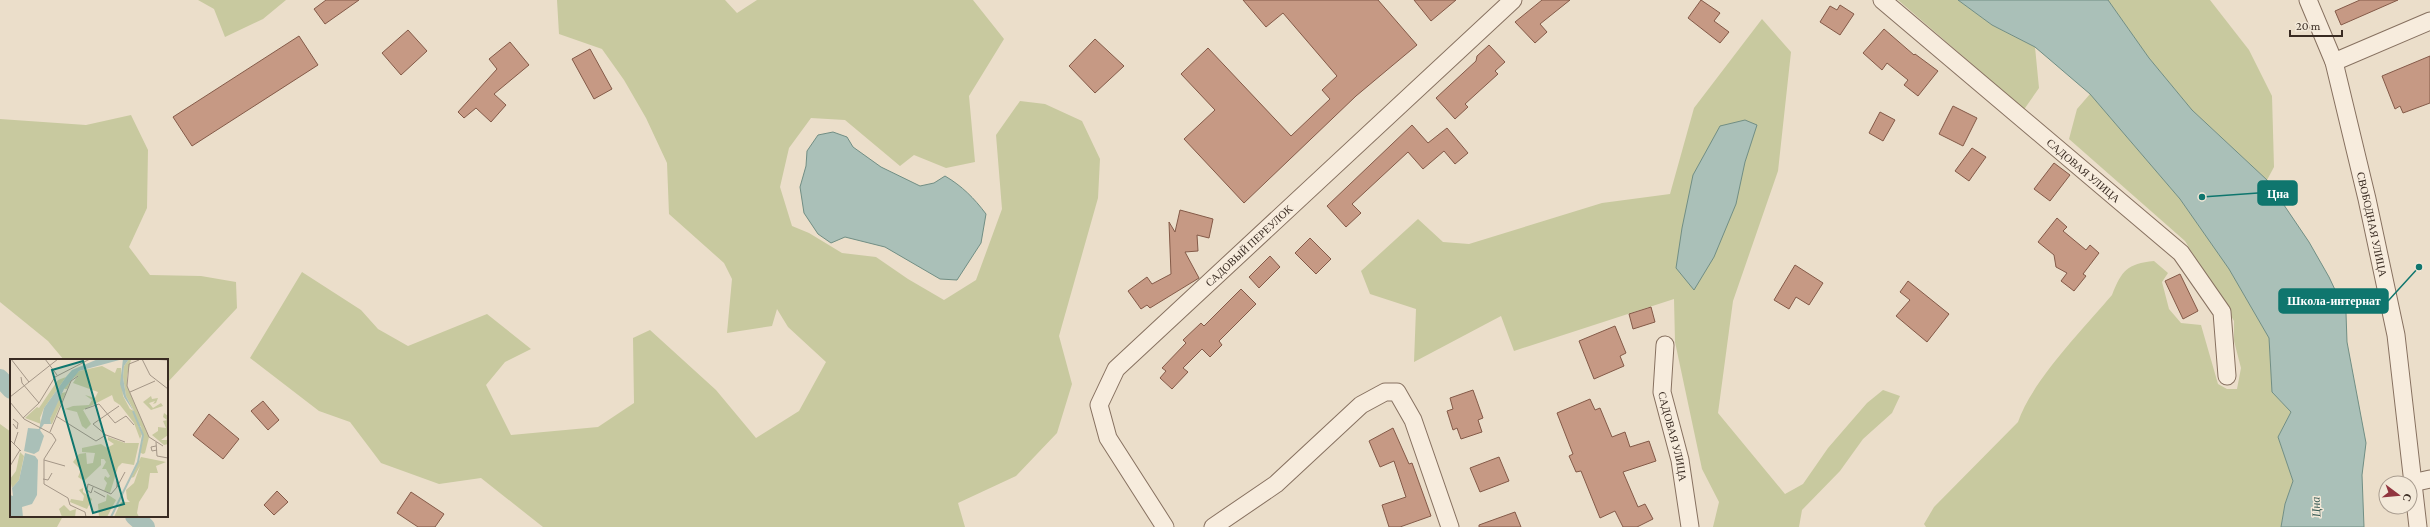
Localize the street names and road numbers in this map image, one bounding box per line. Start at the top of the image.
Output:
street label: САДОВАЯ УЛИЦА [2044,136,2123,205]
street label: СВОБОДНАЯ УЛИЦА [2355,171,2389,278]
street label: САДОВЫЙ ПЕРЕУЛОК [1203,202,1295,289]
street label: САДОВАЯ УЛИЦА [1656,390,1689,482]

